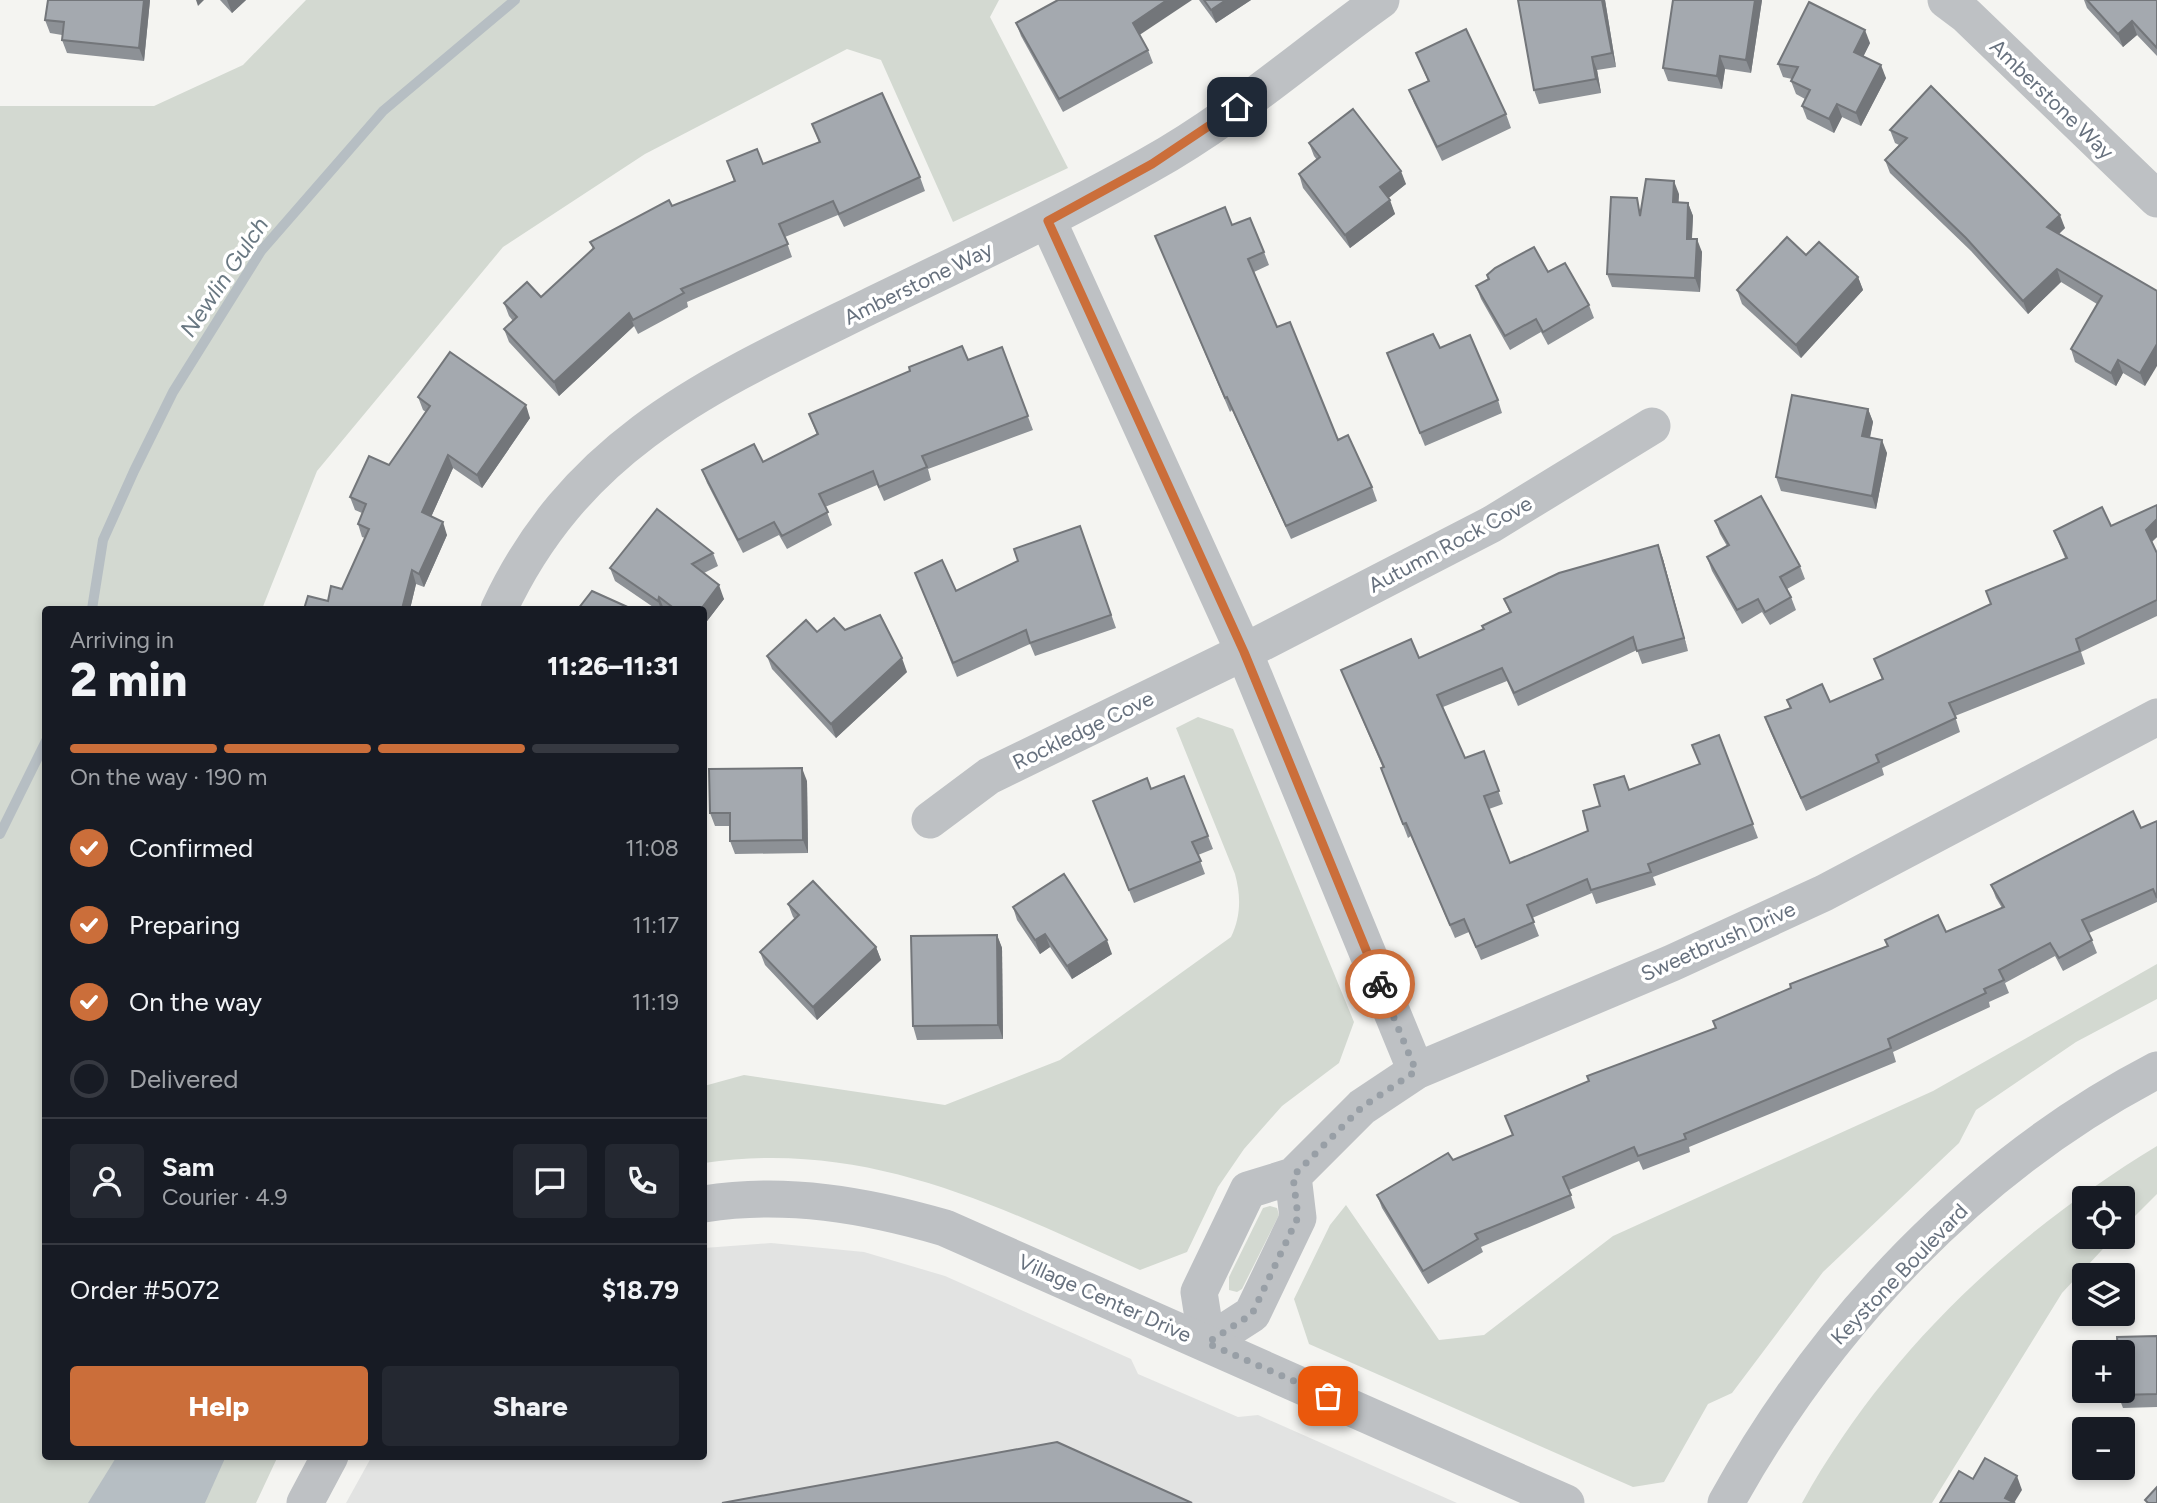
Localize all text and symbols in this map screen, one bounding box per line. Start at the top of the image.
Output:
street label: Amberstone Way [1985,34,2119,164]
pin [1207,77,1267,137]
icon: home [1218,88,1256,126]
water label: Newlin Gulch [174,212,274,342]
street label: Amberstone Way [840,236,996,330]
street label: Autumn Rock Cove [1364,490,1536,598]
text: Arriving in [70,626,174,654]
text: 11:26–11:31 [547,650,679,682]
text: 2 min [70,652,187,708]
street label: Rockledge Cove [1009,685,1157,775]
text: On the way · 190 m [70,763,267,791]
icon: check [70,829,108,867]
text: Confirmed [129,832,253,864]
text: 11:08 [625,834,679,862]
street label: Sweetbrush Drive [1637,896,1799,986]
icon: check [70,906,108,944]
text: Preparing [129,909,240,941]
text: 11:17 [632,911,679,939]
courier [1345,949,1415,1019]
icon: bike [1361,965,1399,1003]
icon: check [70,983,108,1021]
text: On the way [129,986,262,1018]
text: 11:19 [632,988,679,1016]
text: Delivered [129,1063,238,1095]
button: person [70,1144,144,1218]
button: chat [513,1144,587,1218]
button: phone [605,1144,679,1218]
text: Sam [162,1151,214,1183]
text: Courier · 4.9 [162,1183,288,1211]
map controls [2072,1186,2135,1480]
button: locate [2072,1186,2135,1249]
street label: Keystone Boulevard [1825,1198,1973,1350]
street label: Village Center Drive [1015,1249,1195,1347]
button: layers [2072,1263,2135,1326]
text: Order #5072 [70,1274,220,1306]
text: $18.79 [602,1274,679,1306]
button: + [2072,1340,2135,1403]
button: Help [70,1366,368,1446]
button: Share [382,1366,679,1446]
pin [1298,1366,1358,1426]
icon: bag [1309,1377,1347,1415]
button: − [2072,1417,2135,1480]

